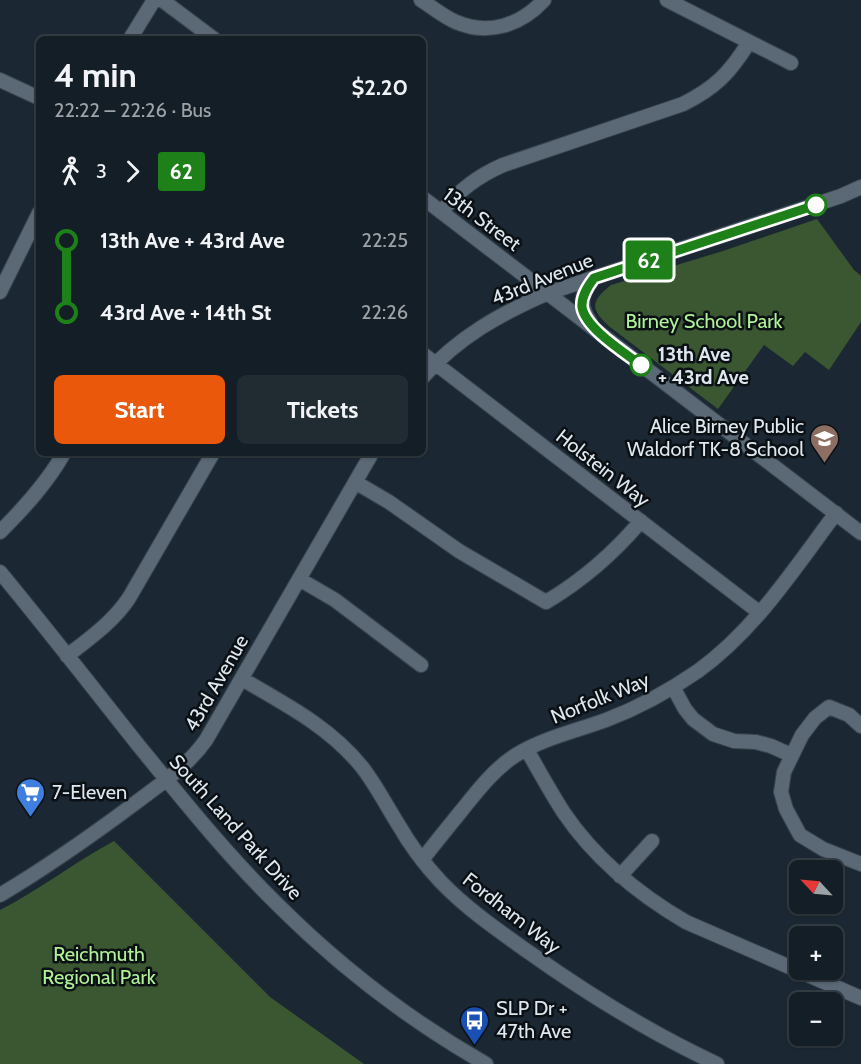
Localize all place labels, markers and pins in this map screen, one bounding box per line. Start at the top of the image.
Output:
unlabelled marker [805,194,827,216]
place label: 13th Ave + 43rd Ave [658,342,749,389]
marker: 13th Ave + 43rd Ave [630,354,652,376]
place label: Alice Birney Public Waldorf TK-8 School [627,414,804,461]
school or university icon: Alice Birney Public Waldorf TK-8 School [809,422,841,464]
supermarket icon: 7-Eleven [15,776,47,818]
place label: 7-Eleven [52,780,127,804]
place label: SLP Dr + 47th Ave [496,996,571,1043]
bus stop icon: SLP Dr + 47th Ave [459,1004,491,1046]

